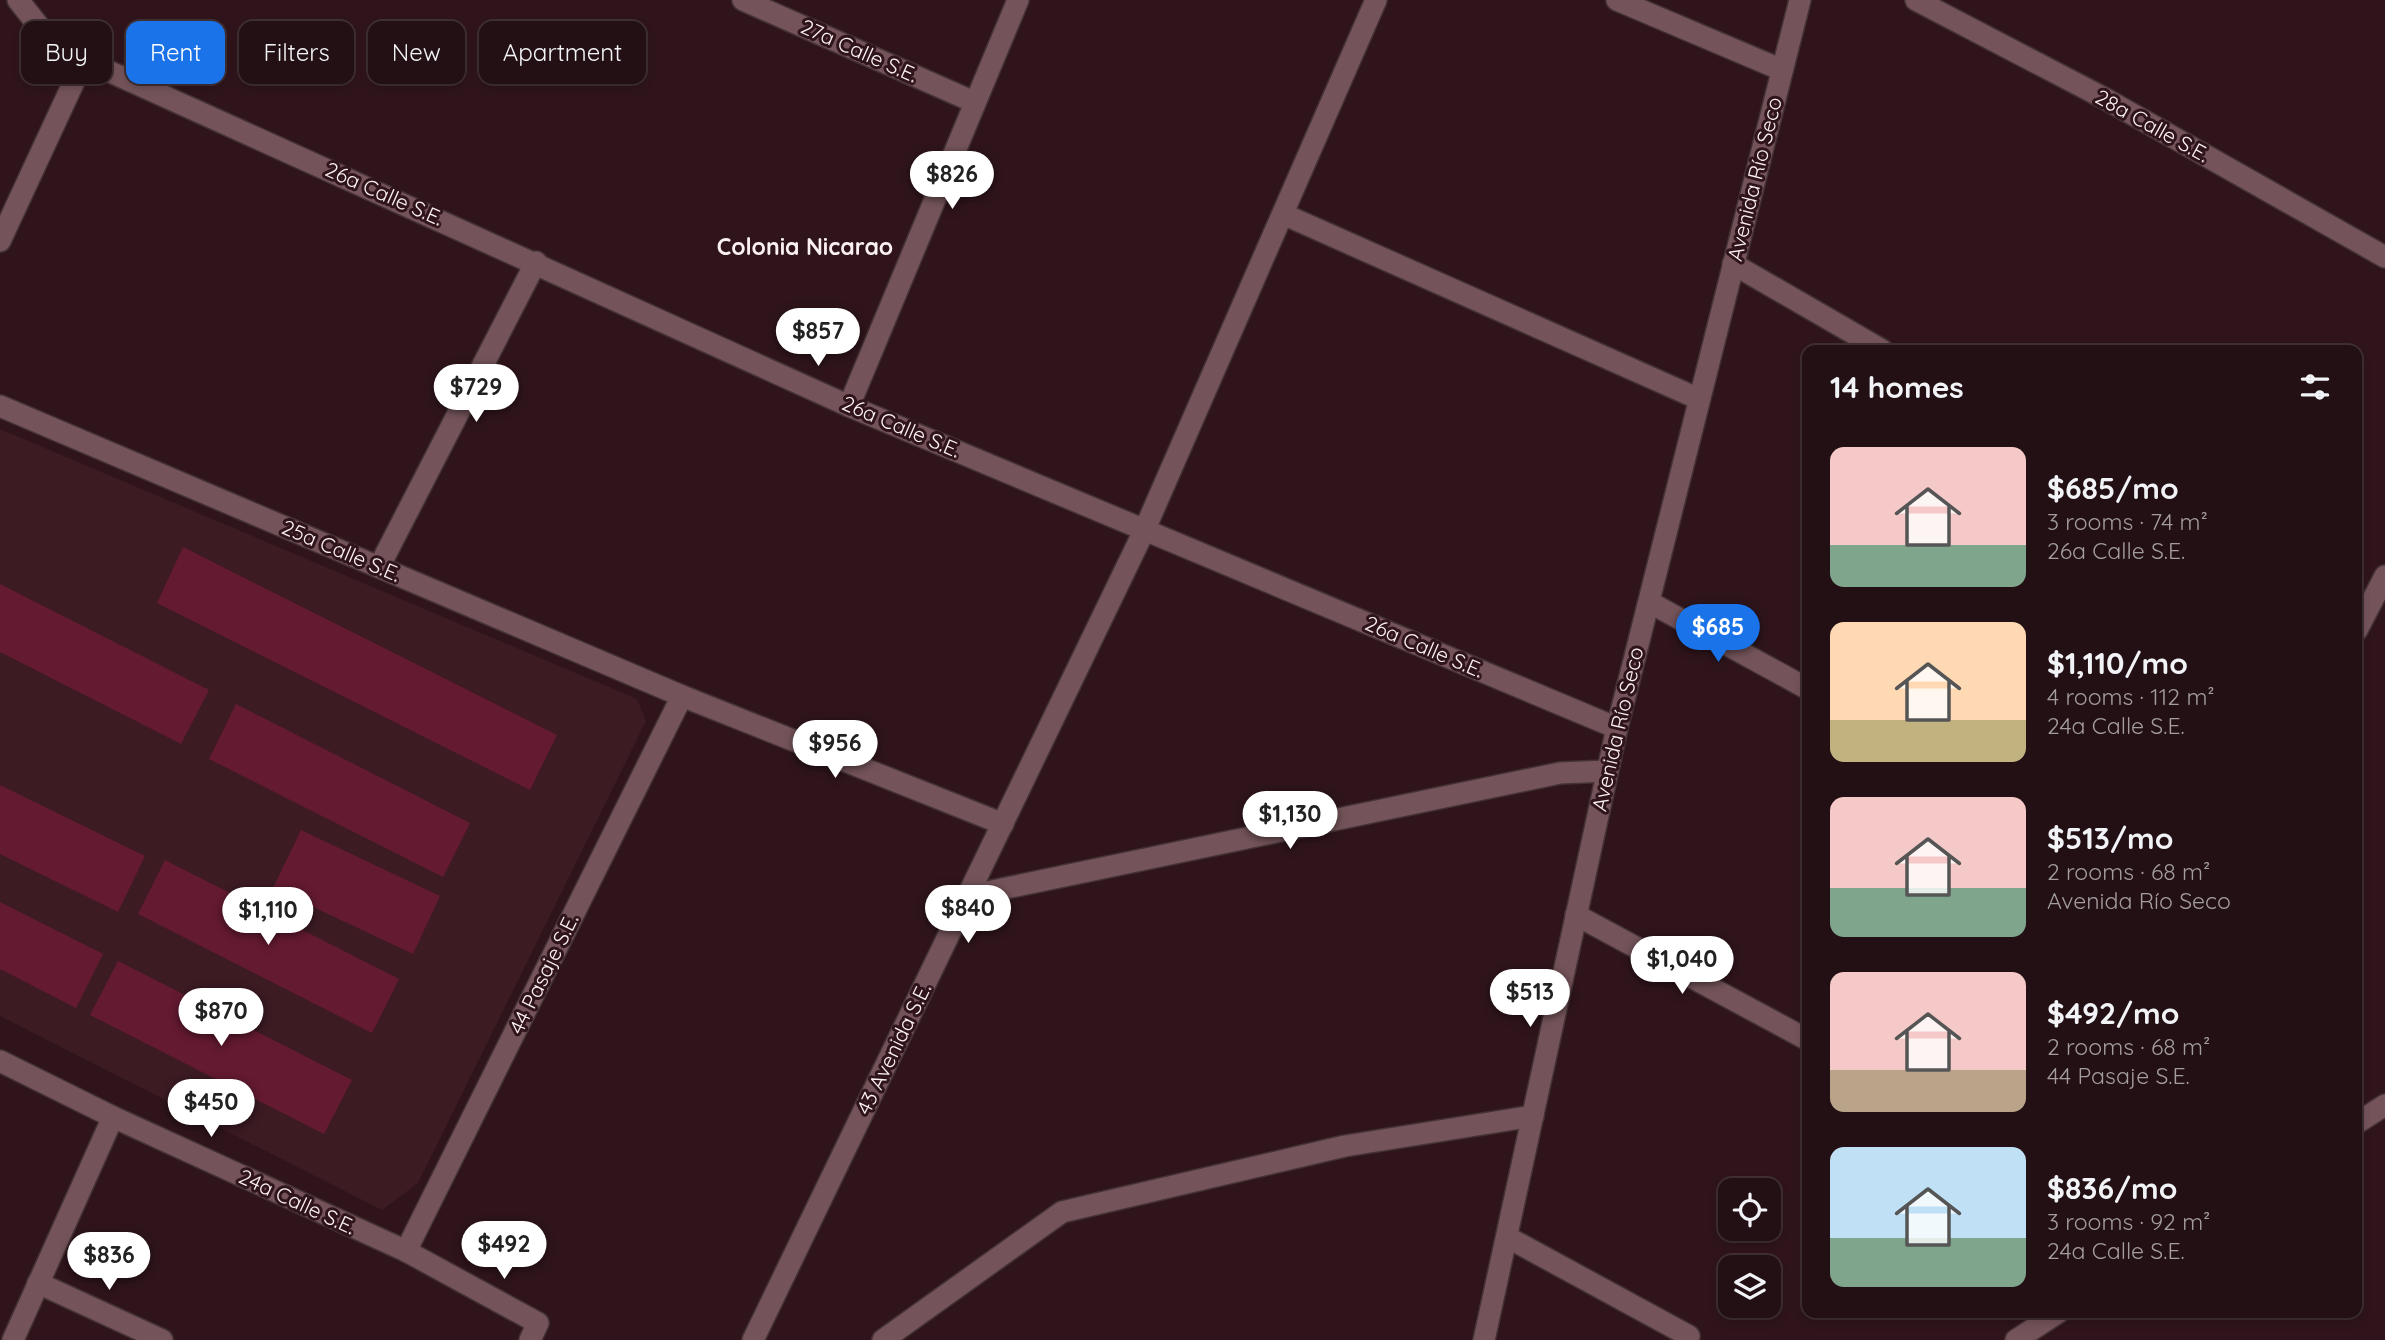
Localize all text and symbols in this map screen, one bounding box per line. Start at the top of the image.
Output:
street label: 27a Calle S.E. [797,13,922,87]
chip: Buy [21,21,112,84]
chip: Rent [126,21,225,84]
chip: Filters [239,21,354,84]
chip: New [368,21,465,84]
chip: Apartment [479,21,646,84]
street label: 28a Calle S.E. [2091,83,2214,167]
street label: Avenida Río Seco [1721,94,1787,263]
pin: $826 [911,152,993,211]
street label: 26a Calle S.E. [321,156,447,231]
text: $826 [926,159,978,188]
district label: Colonia Nicarao [717,232,893,261]
pin: $857 [777,308,859,368]
text: $857 [792,316,844,345]
pin: $729 [435,364,517,424]
text: 14 homes [1830,368,1964,406]
icon: filters [2296,368,2334,406]
text: $729 [450,372,502,401]
street label: 26a Calle S.E. [838,389,965,463]
text: $685/mo [2047,469,2179,507]
icon: home [1886,475,1970,559]
text: 3 rooms · 74 m² [2047,507,2208,536]
street label: 25a Calle S.E. [278,513,405,587]
text: 26a Calle S.E. [2047,536,2185,565]
pin: $685 [1677,604,1759,664]
street label: 26a Calle S.E. [1361,609,1488,683]
text: $685 [1692,612,1744,641]
street label: Avenida Río Seco [1585,644,1649,814]
text: $1,110/mo [2047,644,2188,682]
icon: home [1886,650,1970,734]
text: 4 rooms · 112 m² [2047,682,2215,711]
text: 24a Calle S.E. [2047,711,2185,740]
pin: $956 [794,720,876,780]
text: $956 [809,728,861,757]
pin: $1,130 [1233,792,1347,851]
text: $1,130 [1259,799,1321,828]
text: $513/mo [2047,819,2173,857]
icon: home [1886,825,1970,909]
text: 2 rooms · 68 m² [2047,857,2210,886]
pin: $840 [927,886,1009,945]
text: Avenida Río Seco [2047,886,2231,915]
pin: $1,110 [211,888,325,947]
text: $840 [941,893,995,922]
text: $1,110 [238,895,298,924]
street label: 44 Pasaje S.E. [503,909,583,1038]
pin: $1,040 [1625,936,1739,996]
text: $1,040 [1647,944,1717,973]
pin: $513 [1489,970,1571,1029]
text: $513 [1506,977,1554,1006]
street label: 43 Avenida S.E. [850,979,936,1118]
pin: $870 [180,988,262,1048]
text: $492/mo [2047,994,2179,1032]
text: $870 [194,996,248,1025]
icon: home [1886,1000,1970,1084]
text: 2 rooms · 68 m² [2047,1032,2210,1061]
text: 44 Pasaje S.E. [2047,1061,2190,1090]
pin: $450 [170,1080,252,1139]
text: $450 [184,1087,238,1116]
street label: 24a Calle S.E. [235,1163,360,1239]
text: $836/mo [2047,1169,2177,1207]
icon: home [1886,1175,1970,1259]
map controls [1718,1178,1781,1318]
button: locate [1718,1178,1781,1241]
text: 3 rooms · 92 m² [2047,1207,2210,1236]
pin: $492 [463,1222,545,1281]
text: $492 [478,1229,530,1258]
pin: $836 [68,1232,150,1292]
text: 24a Calle S.E. [2047,1236,2185,1265]
text: $836 [83,1240,135,1269]
button: layers [1718,1255,1781,1318]

